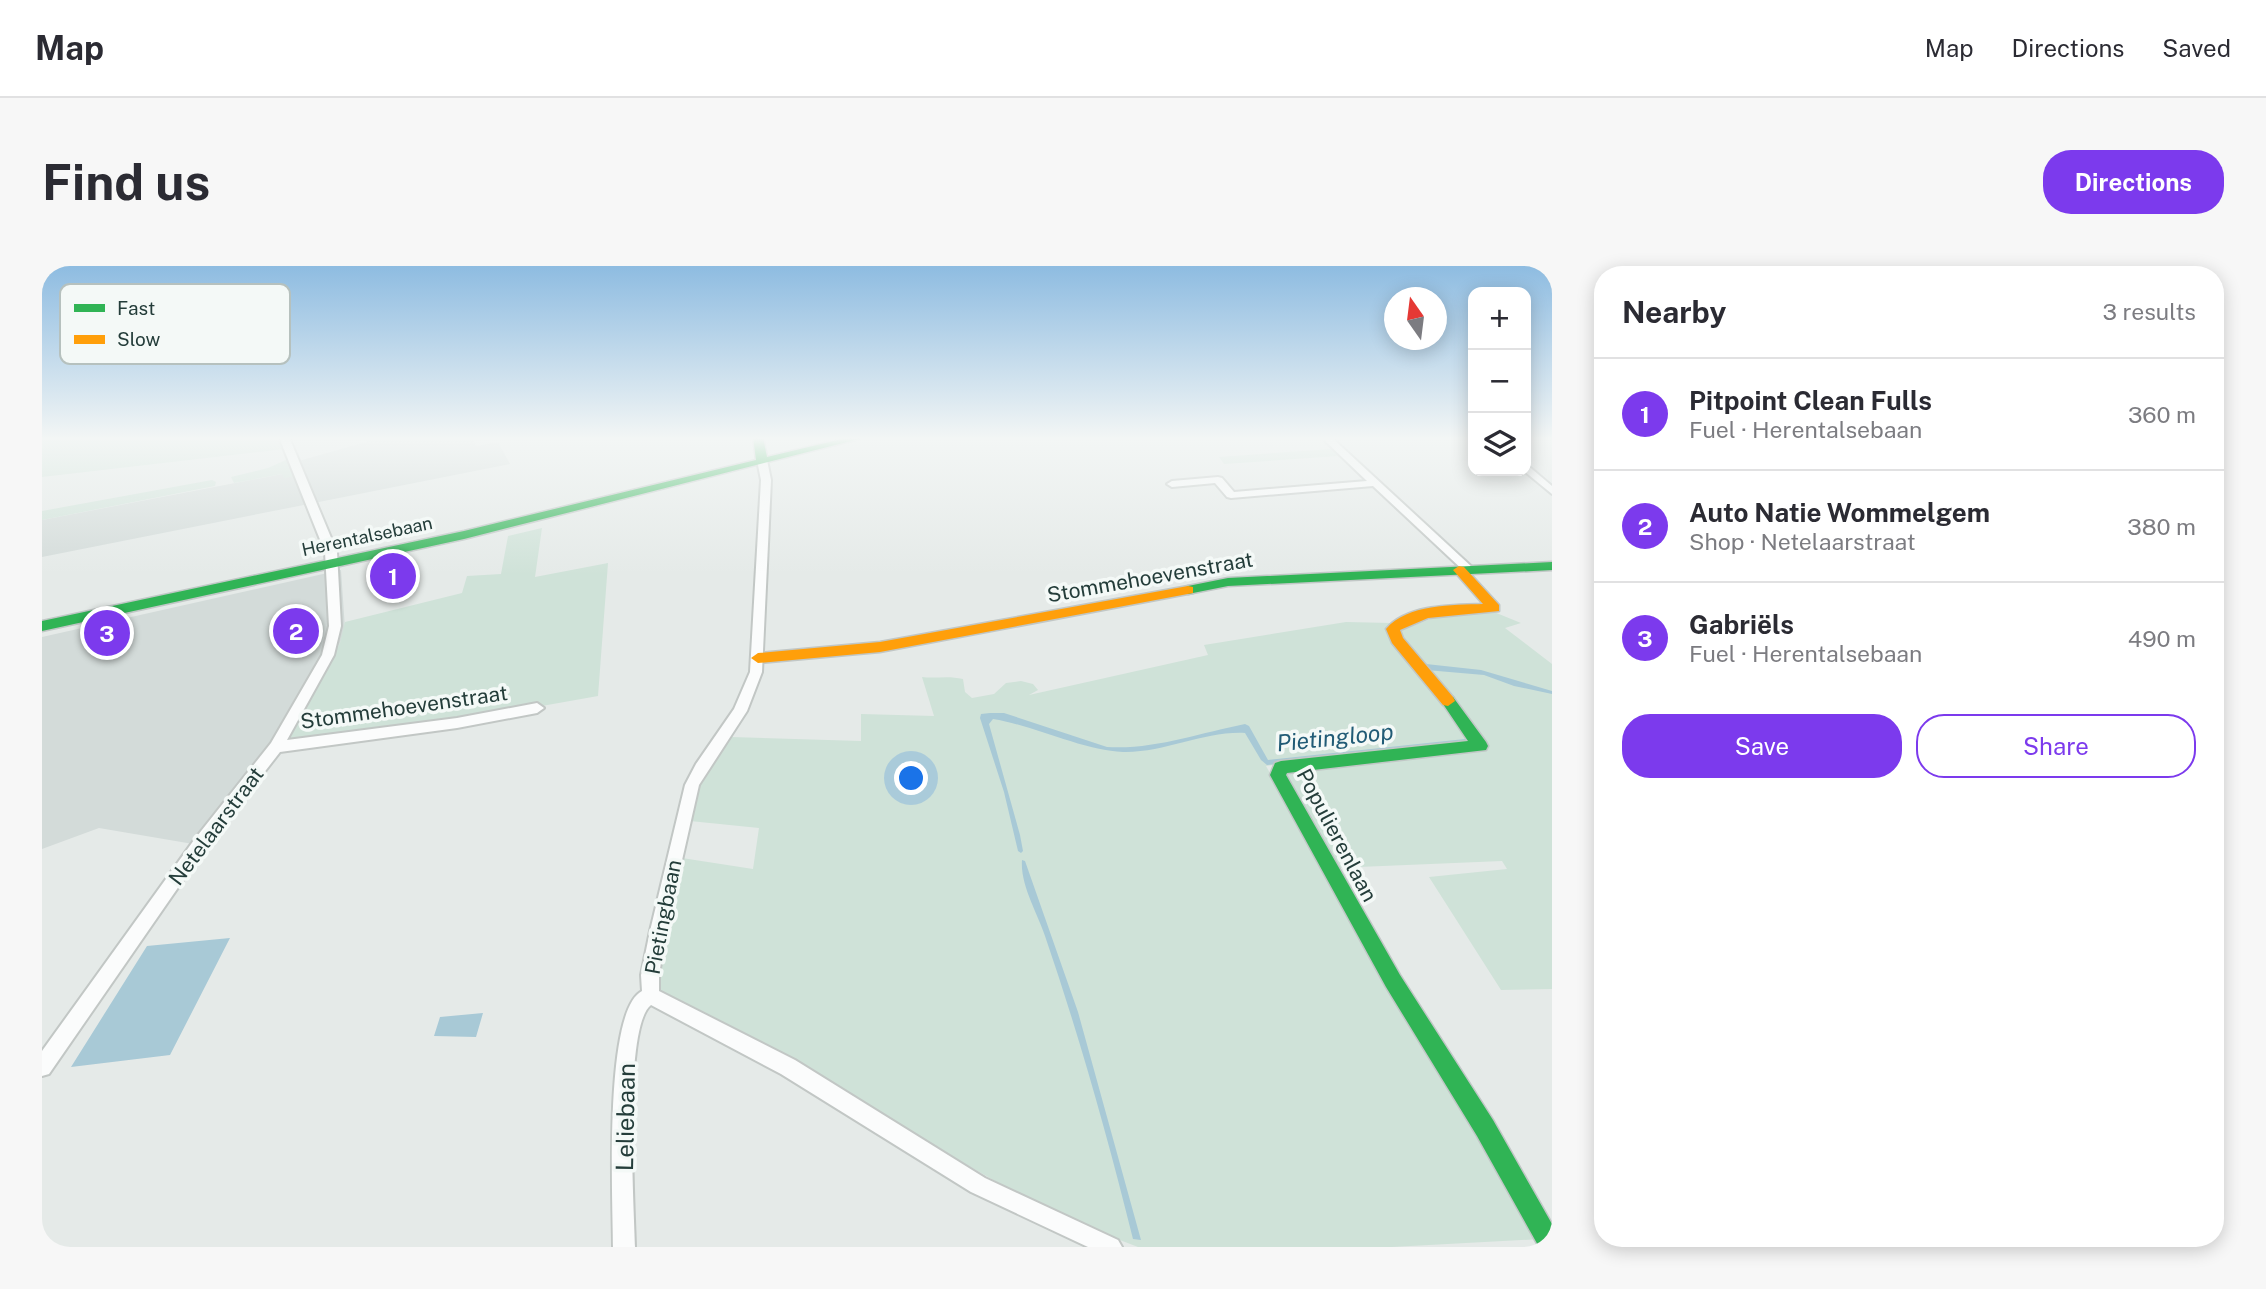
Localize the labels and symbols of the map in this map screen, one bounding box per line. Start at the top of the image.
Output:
legend [60,284,290,364]
north arrow [1384,287,1447,350]
text: Fast [117,297,155,319]
text: Slow [117,328,161,350]
street label: Herentalsebaan [300,512,434,560]
street label: Stommehoevenstraat [1045,547,1255,607]
pin: 1 [370,550,416,602]
pin: 2 [273,605,319,657]
pin: 3 [84,607,130,659]
street label: Stommehoevenstraat [299,680,509,734]
water label: Pietingloop [1275,717,1395,757]
your location [894,761,928,795]
street label: Netelaarstraat [163,762,269,890]
street label: Populierenlaan [1291,764,1383,906]
street label: Pietingbaan [640,857,686,977]
street label: Leliebaan [610,1063,640,1171]

